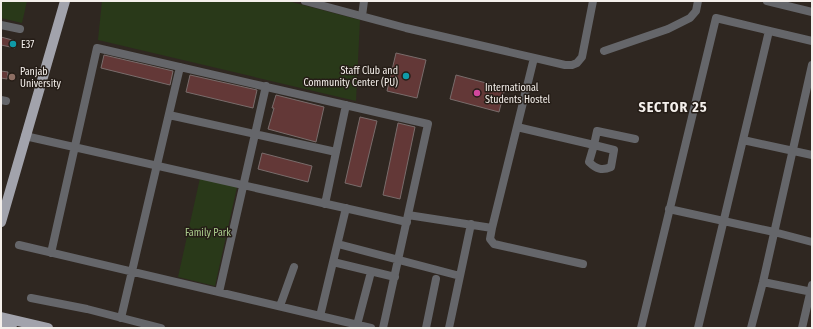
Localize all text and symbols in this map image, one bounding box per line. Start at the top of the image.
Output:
marker: E37 [8,39,18,49]
place label: E37 [21,39,34,51]
place label: Staff Club and Community Center (PU) [303,65,398,89]
place label: Panjab University [20,66,61,90]
marker: Staff Club and Community Center (PU) [401,71,411,81]
marker: Panjab University [7,72,17,82]
place label: International Students Hostel [485,82,551,106]
marker: International Students Hostel [472,88,482,98]
district label: SECTOR 25 [638,99,708,116]
park label: Family Park [185,227,231,239]

